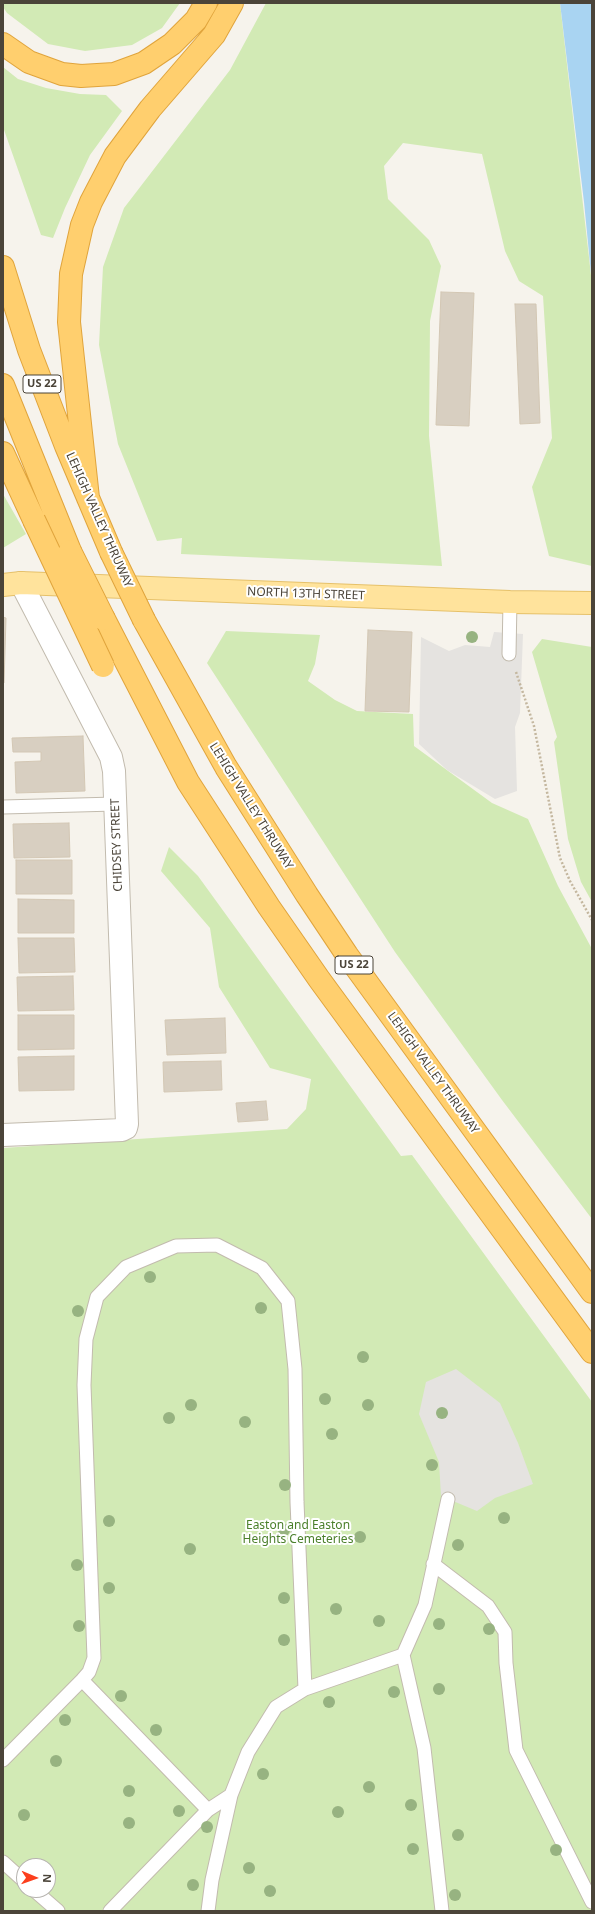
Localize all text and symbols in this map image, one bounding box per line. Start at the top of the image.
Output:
road number: US 22 [23,375,61,393]
street label: LEHIGH VALLEY THRUWAY [63,450,135,590]
street label: NORTH 13TH STREET [247,585,365,603]
street label: LEHIGH VALLEY THRUWAY [206,740,296,872]
street label: CHIDSEY STREET [108,798,126,892]
road number: US 22 [335,956,373,974]
street label: LEHIGH VALLEY THRUWAY [384,1010,482,1136]
park label: Easton and Easton Heights Cemeteries [243,1519,353,1547]
north arrow [16,1858,56,1898]
text: N [40,1874,55,1883]

